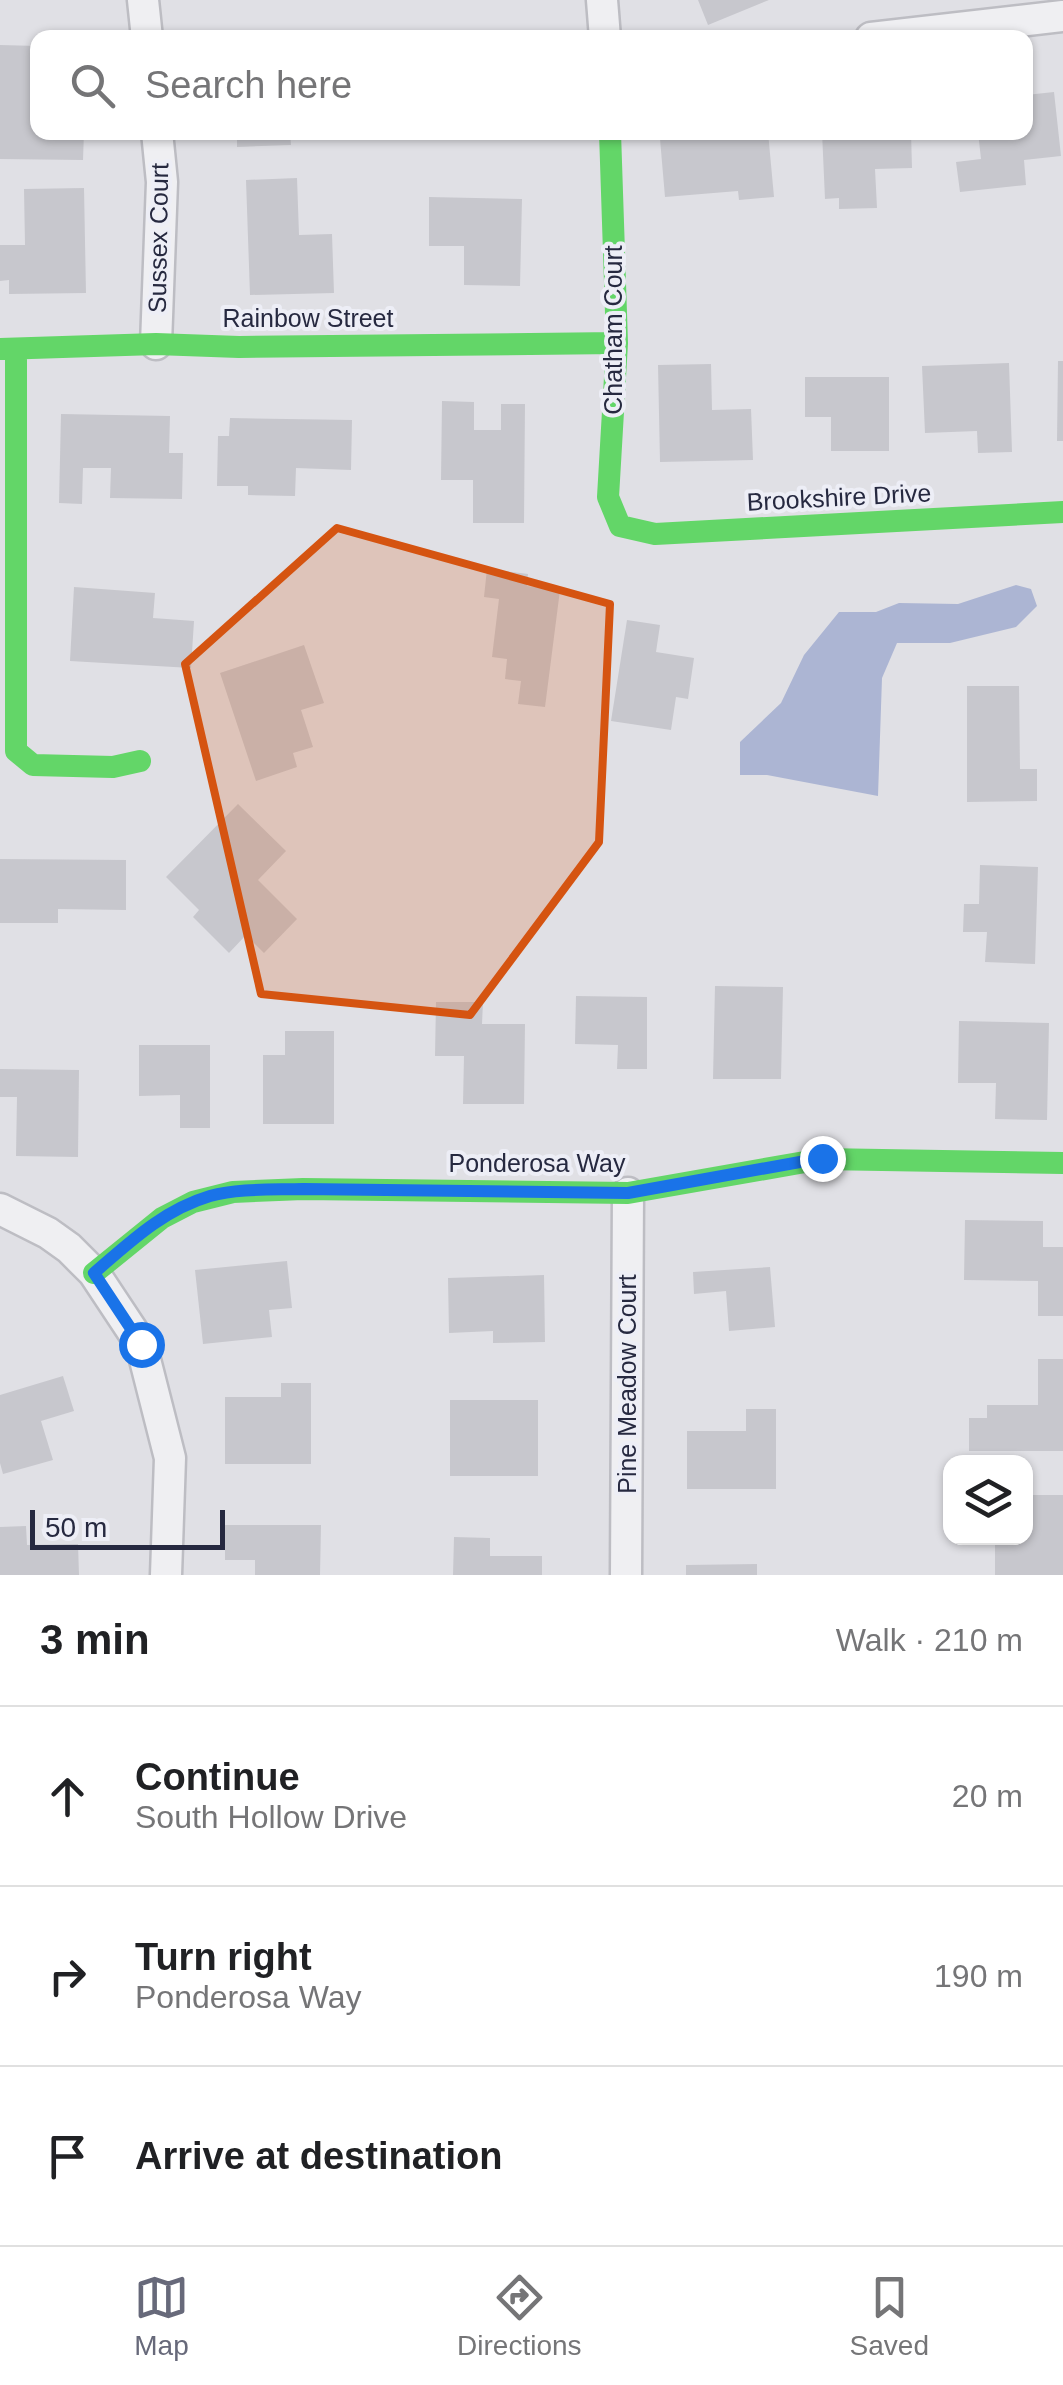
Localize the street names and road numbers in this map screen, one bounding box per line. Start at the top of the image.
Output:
street label: Sussex Court [143,163,173,313]
street label: Chatham Court [599,245,627,415]
street label: Rainbow Street [223,304,394,332]
street label: Brookshire Drive [746,478,932,516]
street label: Ponderosa Way [449,1149,626,1177]
street label: Pine Meadow Court [613,1274,641,1494]

